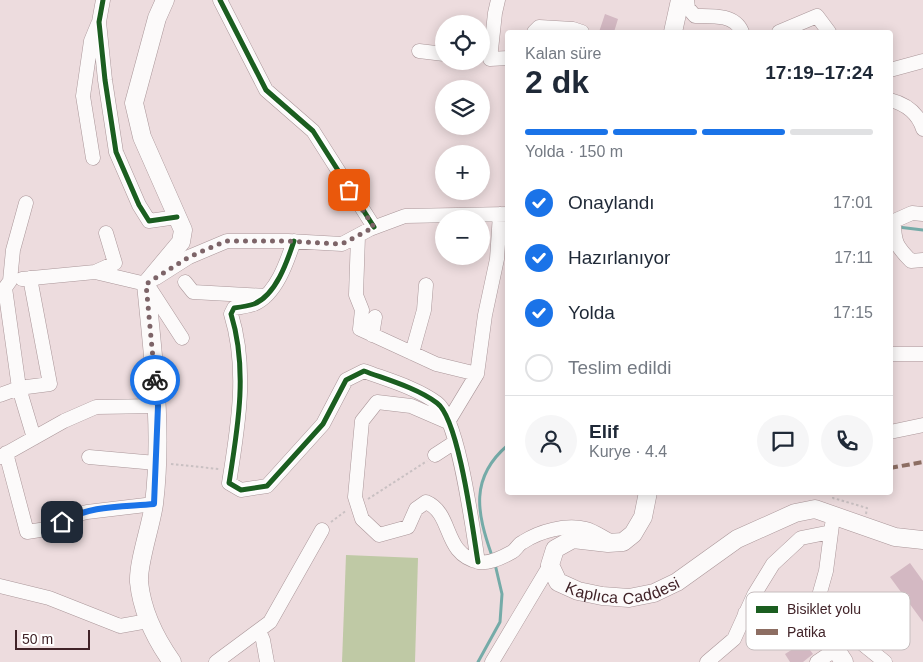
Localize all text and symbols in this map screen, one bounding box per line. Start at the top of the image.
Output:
map controls [435,15,490,265]
button: locate [435,15,490,70]
text: Kalan süre [525,45,602,62]
text: 17:19–17:24 [765,62,873,83]
text: 2 dk [525,64,589,100]
button: layers [435,80,490,135]
text: Yolda · 150 m [525,143,623,160]
button: + [435,145,490,200]
pin [328,169,370,211]
icon: bag [335,176,363,204]
icon: check [525,189,553,217]
text: Onaylandı [568,192,655,213]
text: 17:01 [833,194,873,211]
button: − [435,210,490,265]
icon: check [525,244,553,272]
text: Hazırlanıyor [568,247,670,268]
text: 17:11 [834,249,873,266]
icon: check [525,299,553,327]
text: Yolda [568,302,615,323]
text: 17:15 [833,304,873,321]
courier [130,355,180,405]
text: Teslim edildi [568,357,671,378]
icon: bike [141,366,169,394]
button: person [525,415,577,467]
button: chat [757,415,809,467]
button: phone [821,415,873,467]
text: Elif [589,421,619,442]
text: Kurye · 4.4 [589,443,667,460]
pin [41,501,83,543]
icon: home [48,508,76,536]
street label: Kaplıca Caddesi [563,574,682,607]
legend [746,592,910,650]
text: Bisiklet yolu [787,601,861,617]
text: Patika [787,624,826,640]
scale bar [15,627,90,650]
text: 50 m [22,631,53,647]

